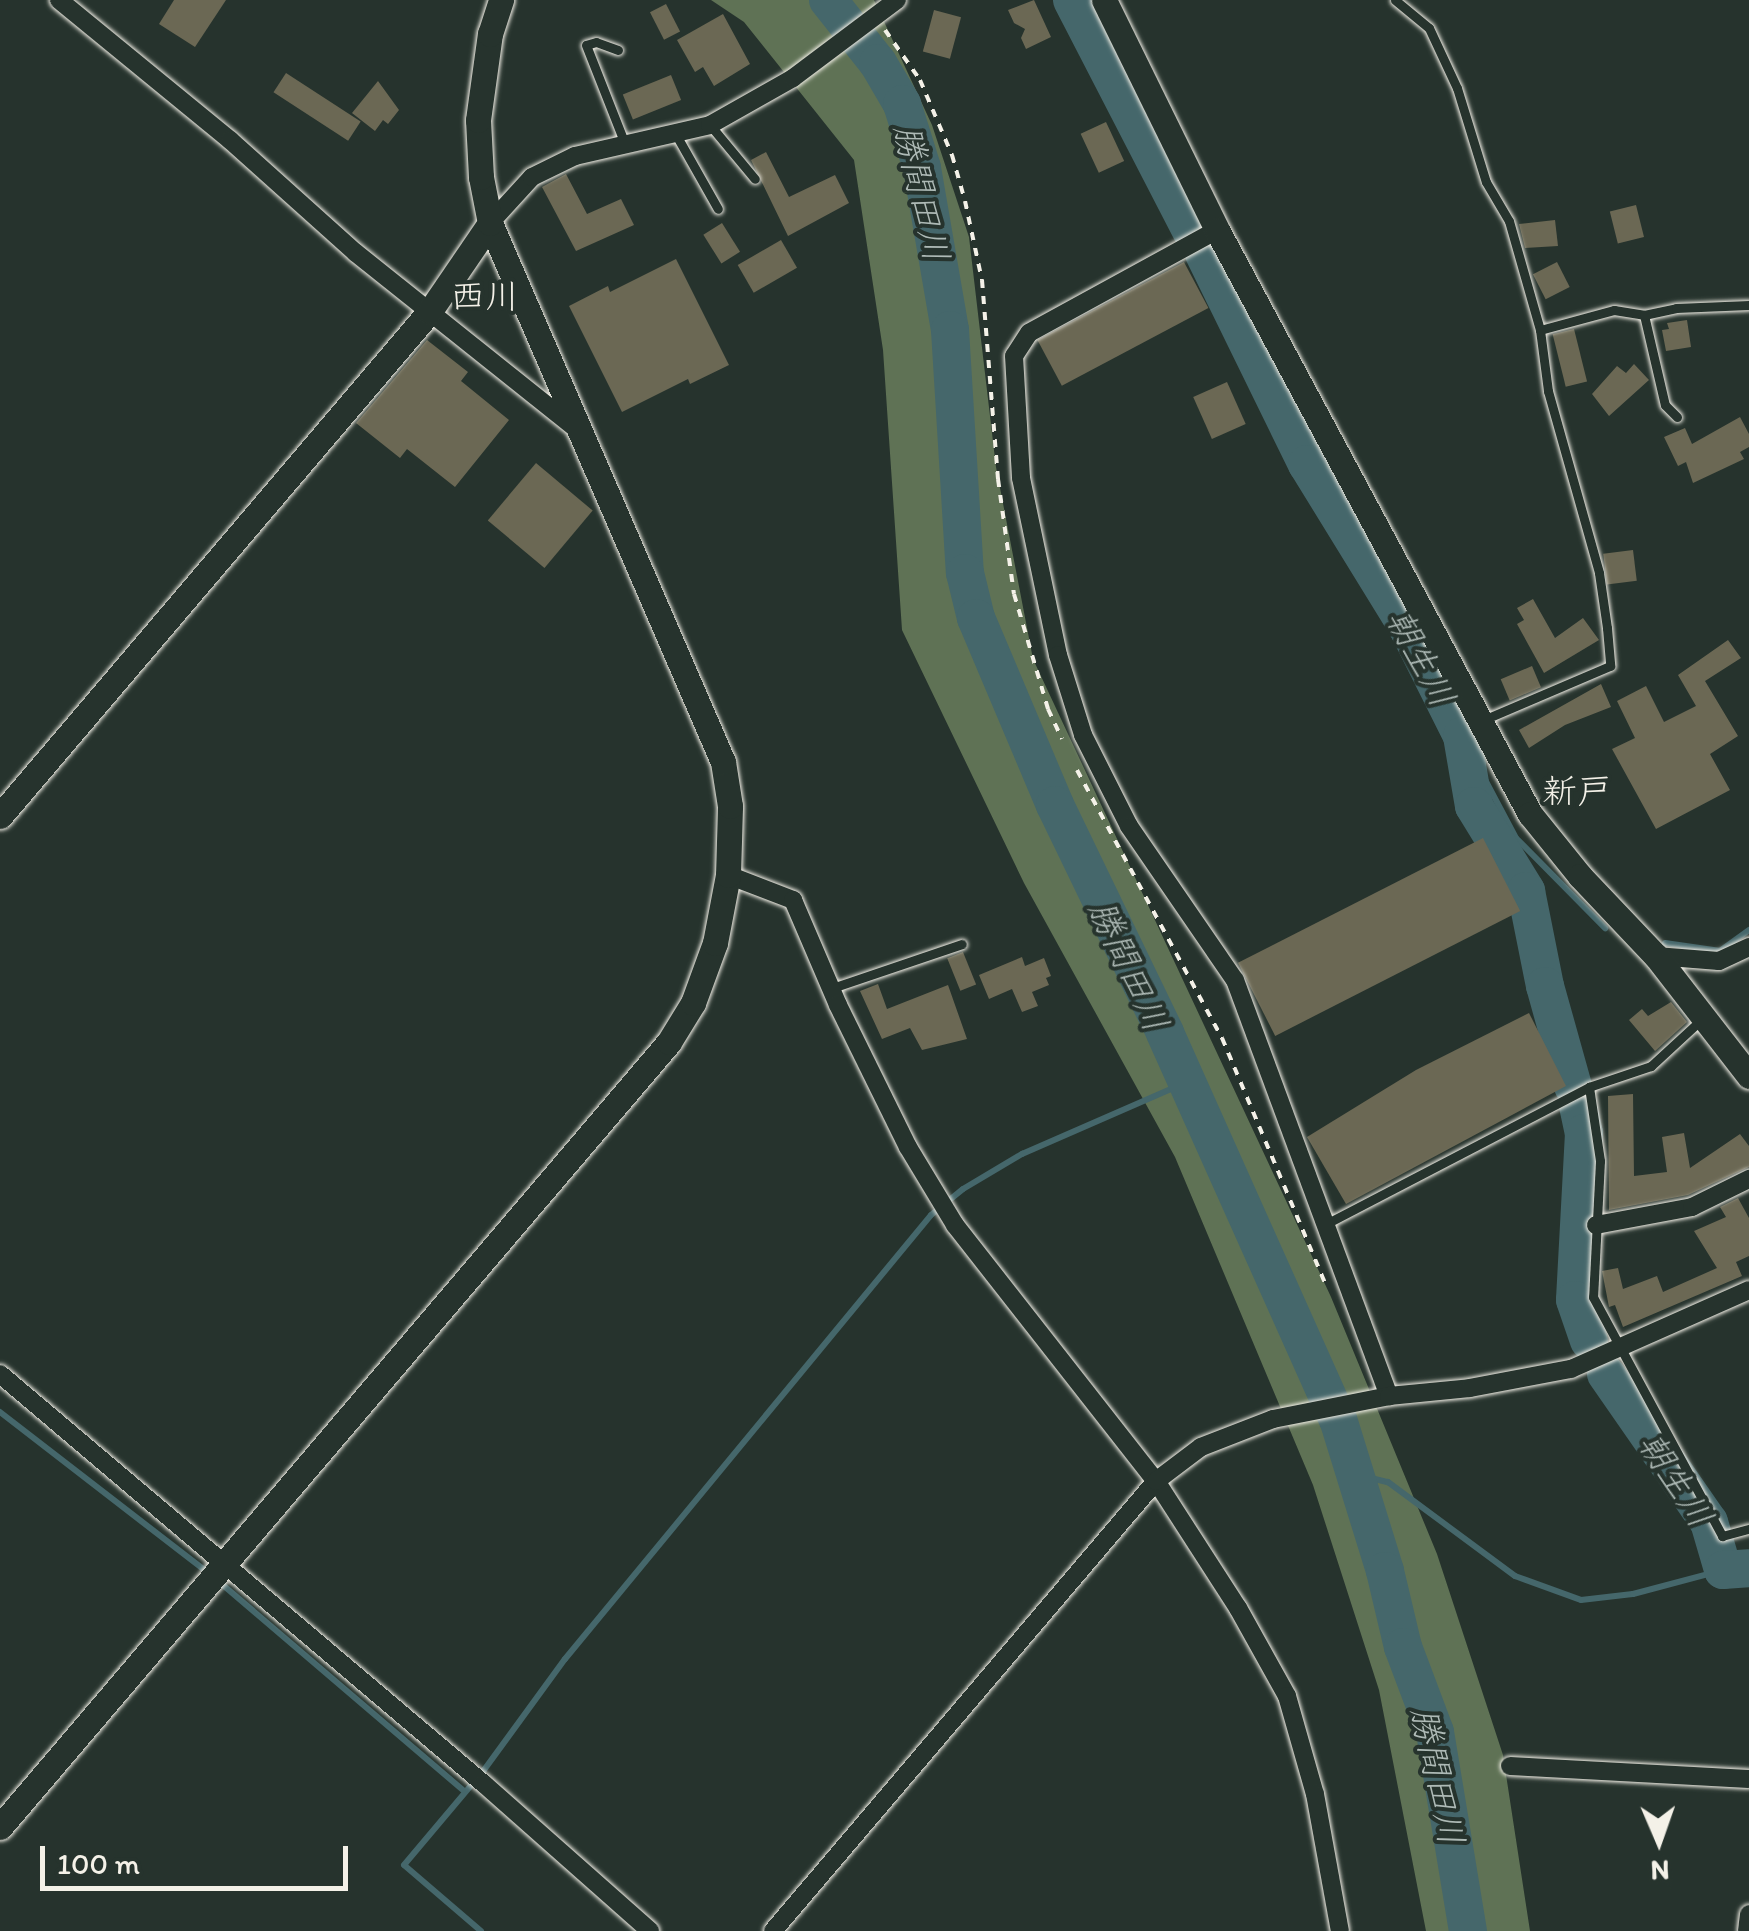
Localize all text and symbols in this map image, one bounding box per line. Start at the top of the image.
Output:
water label: 勝間田川 [886,120,958,266]
district label: 西川 [450,275,520,317]
water label: 朝生川 [1378,602,1464,714]
district label: 新戸 [1542,770,1612,812]
water label: 勝間田川 [1080,894,1178,1038]
water label: 朝生川 [1630,1425,1722,1535]
water label: 勝間田川 [1403,1703,1473,1849]
north arrow [1609,1791,1709,1891]
scale bar [45,1826,352,1888]
text: 100 m [57,1845,140,1882]
text: N [1650,1854,1670,1888]

